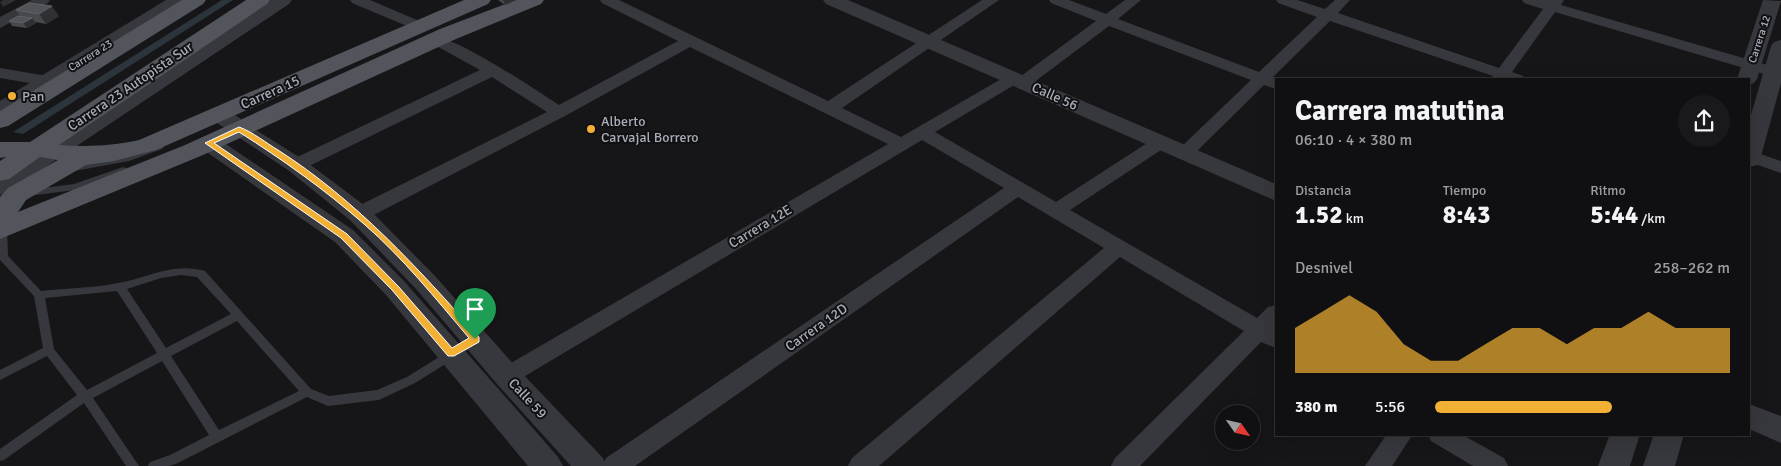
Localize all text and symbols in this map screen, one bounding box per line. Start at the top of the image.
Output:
street label: Carrera 12 [1746,14,1773,65]
street label: Carrera 23 [66,37,115,74]
street label: Carrera 23 Autopista Sur [65,38,197,135]
street label: Carrera 15 [238,72,302,113]
street label: Calle 56 [1029,79,1080,114]
place label: Pan [22,88,44,105]
marker: Pan [6,90,18,102]
text: Carrera matutina [1295,94,1505,128]
button: share [1678,95,1730,147]
place label: Alberto Carvajal Borrero [601,113,699,146]
marker: Alberto Carvajal Borrero [585,123,597,135]
text: 06:10 · 4 × 380 m [1295,130,1412,150]
text: Distancia [1295,182,1351,199]
text: Tiempo [1443,182,1486,199]
text: Ritmo [1590,182,1626,199]
text: 1.52 [1295,199,1343,230]
text: 8:43 [1443,199,1491,230]
text: 5:44 [1590,199,1638,230]
street label: Carrera 12E [726,201,795,252]
text: km [1343,210,1364,227]
text: /km [1638,210,1665,227]
text: Desnivel [1295,258,1353,278]
text: 258–262 m [1653,258,1730,278]
pin [454,288,496,339]
icon: arrive [461,295,489,323]
street label: Carrera 12D [782,300,851,355]
street label: Calle 59 [505,375,550,422]
text: 380 m [1295,397,1337,417]
text: 5:56 [1375,397,1405,417]
north arrow [1215,405,1260,450]
map controls [1215,405,1260,450]

